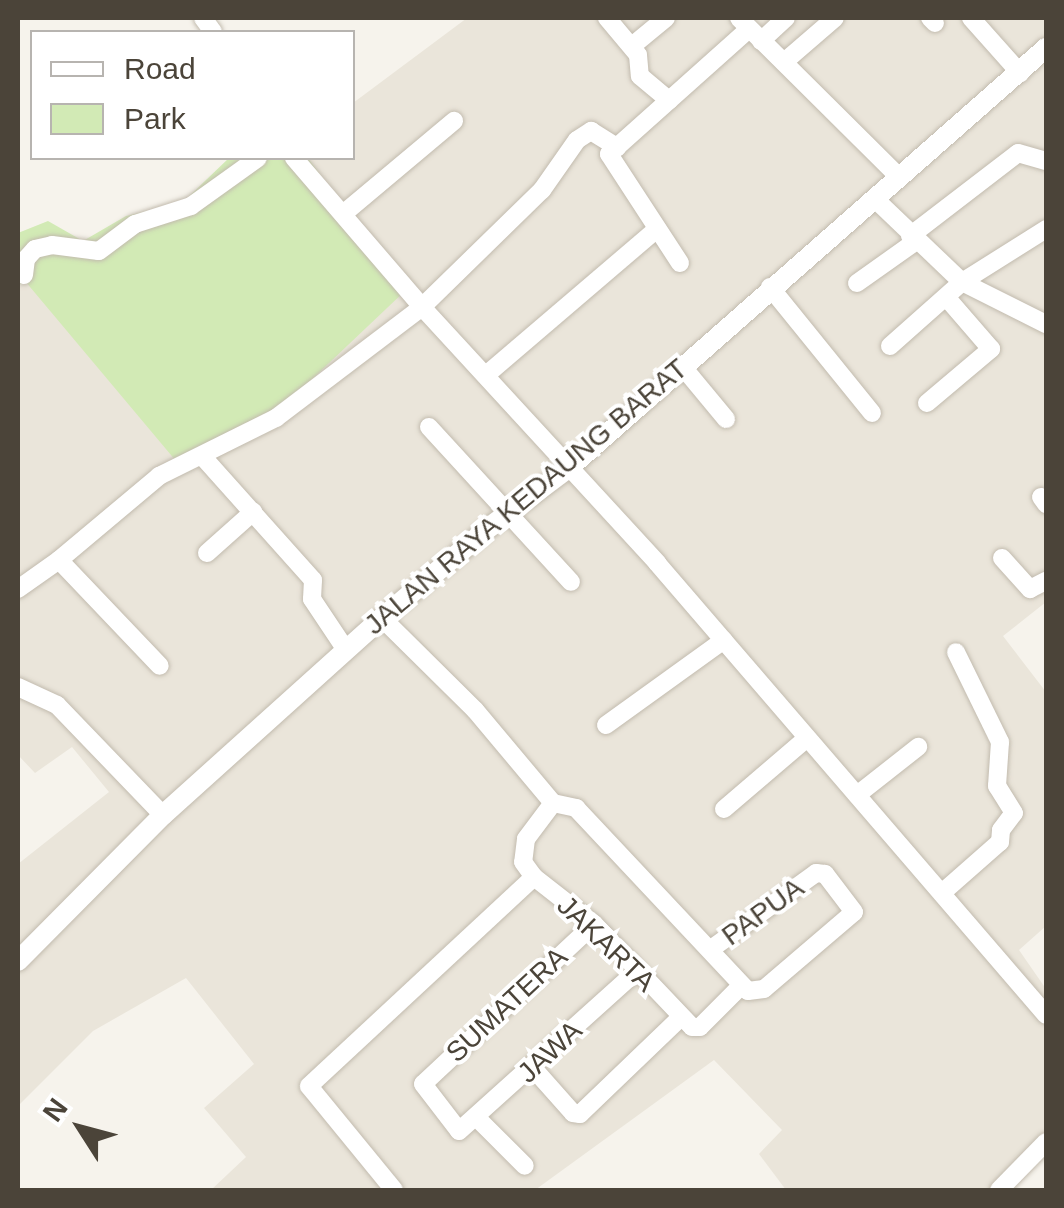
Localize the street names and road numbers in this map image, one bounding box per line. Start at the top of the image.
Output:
street label: JALAN RAYA KEDAUNG BARAT [357,352,695,642]
street label: PAPUA [716,871,810,953]
street label: JAKARTA [550,889,662,999]
street label: SUMATERA [439,940,575,1070]
street label: JAWA [511,1014,589,1090]

